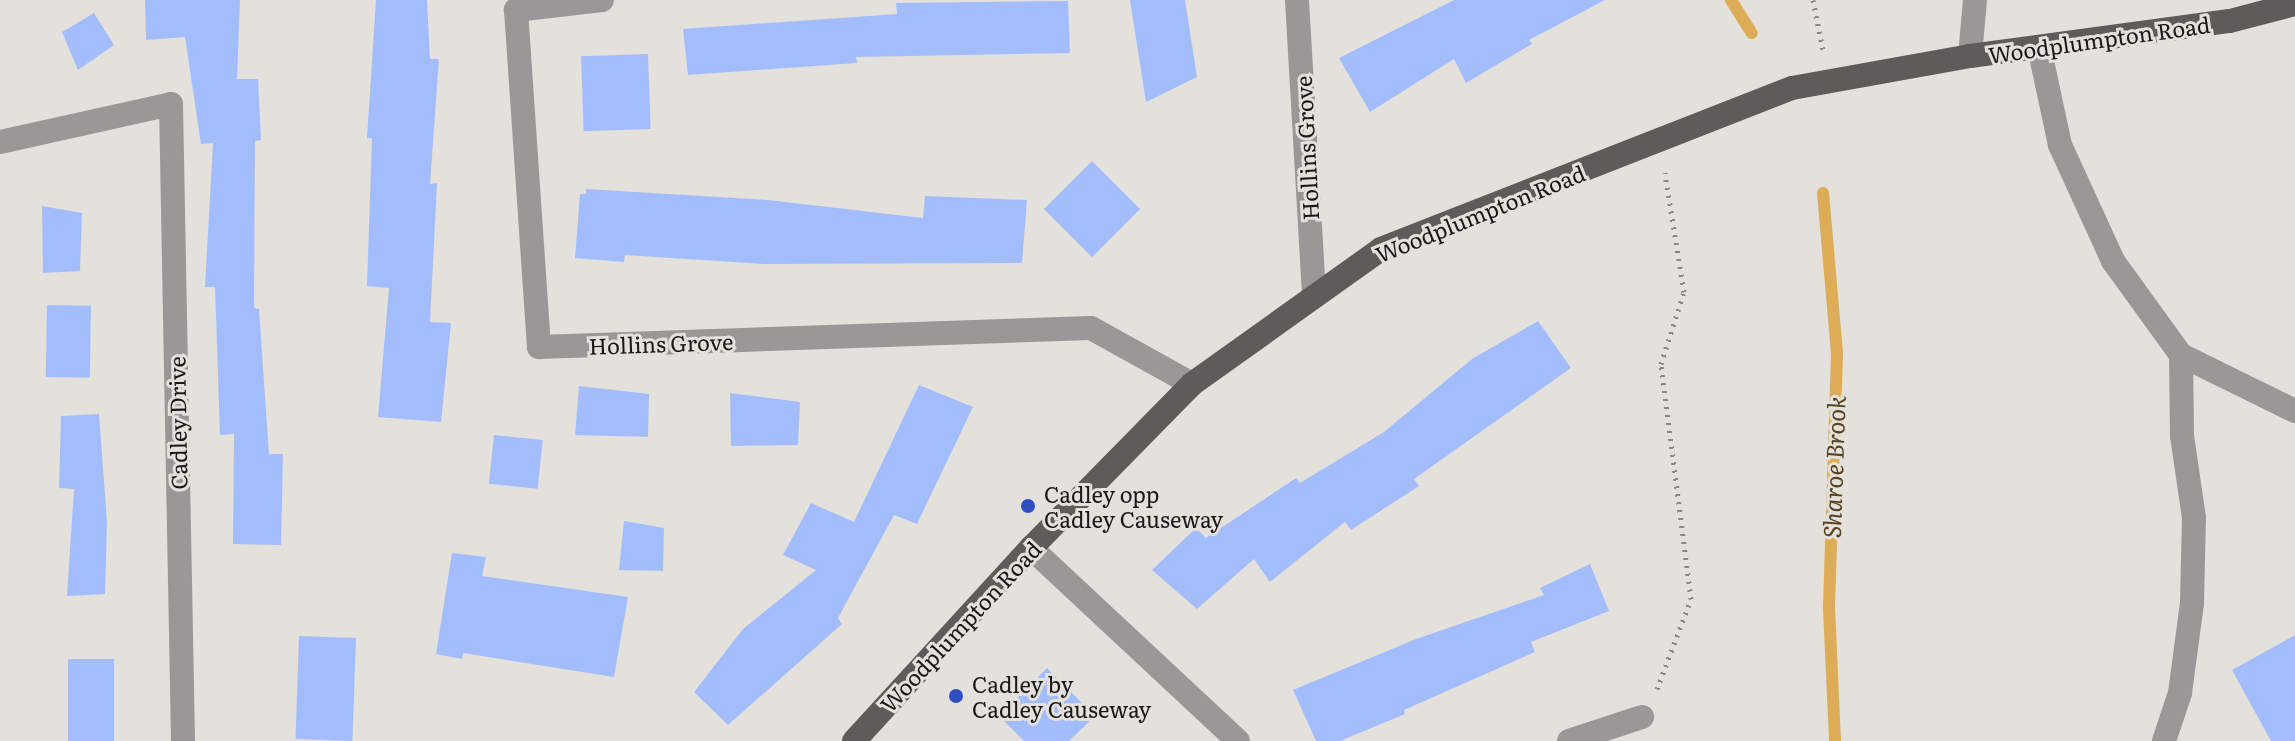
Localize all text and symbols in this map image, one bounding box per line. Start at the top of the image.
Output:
street label: Woodplumpton Road [1986,10,2212,68]
street label: Hollins Grove [1289,75,1323,221]
street label: Woodplumpton Road [1371,159,1589,267]
street label: Hollins Grove [588,327,734,359]
street label: Cadley Drive [163,356,191,490]
water label: Sharoe Brook [1816,395,1850,539]
place label: Cadley opp Cadley Causeway [1044,480,1223,532]
marker: Cadley opp Cadley Causeway [1019,497,1037,515]
street label: Woodplumpton Road [874,535,1046,717]
place label: Cadley by Cadley Causeway [972,670,1151,722]
marker: Cadley by Cadley Causeway [947,687,965,705]

